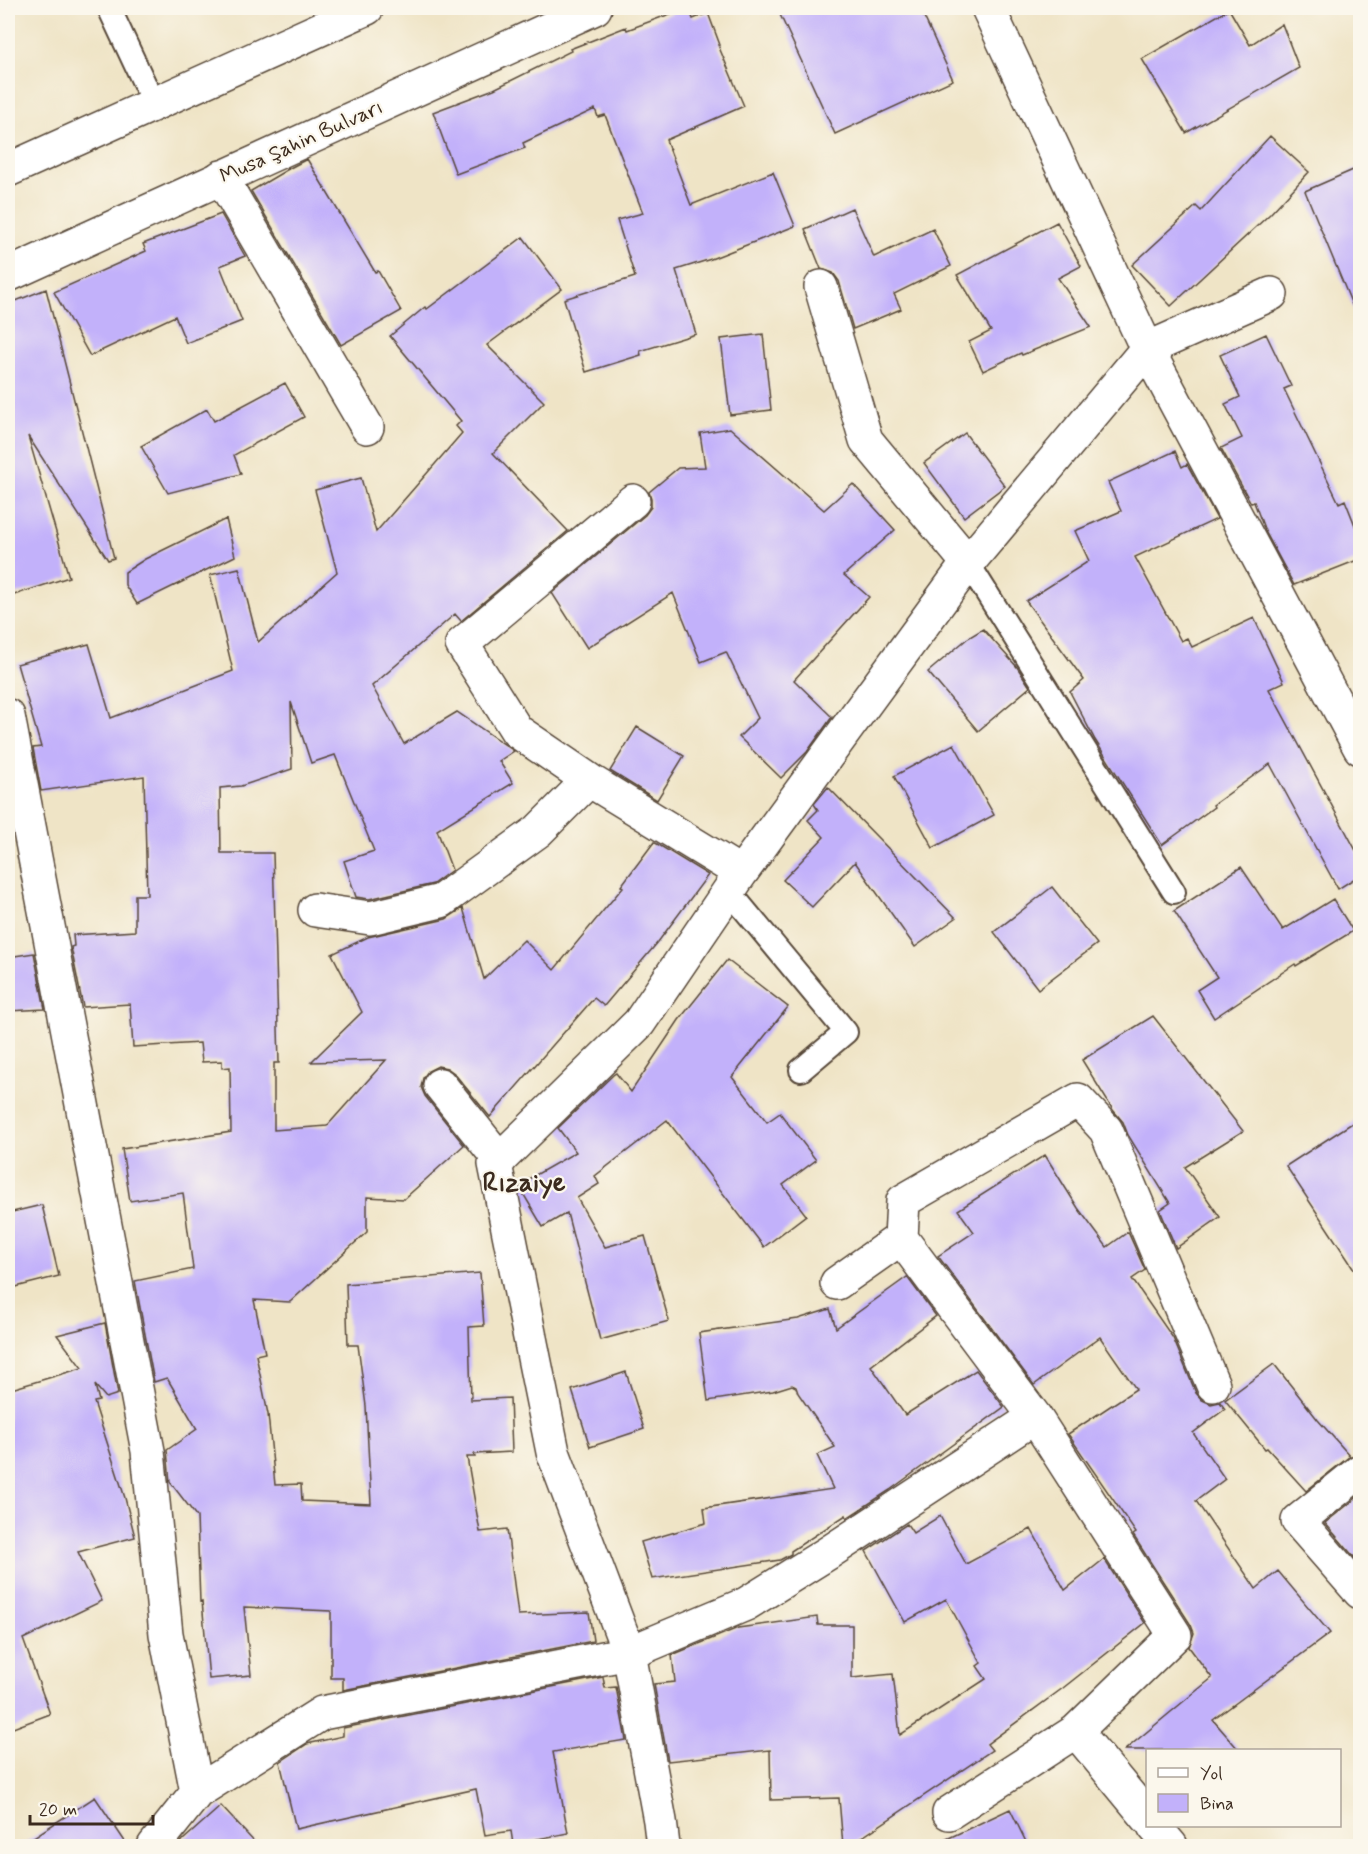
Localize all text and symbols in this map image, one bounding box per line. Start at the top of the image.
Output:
street label: Musa Şahin Bulvarı [215,93,388,191]
district label: Rızaiye [482,1166,566,1201]
legend [1146,1749,1341,1827]
text: Yol [1200,1762,1223,1786]
scale bar [30,1788,153,1826]
text: Bina [1200,1792,1234,1816]
text: 20 m [39,1798,77,1822]

